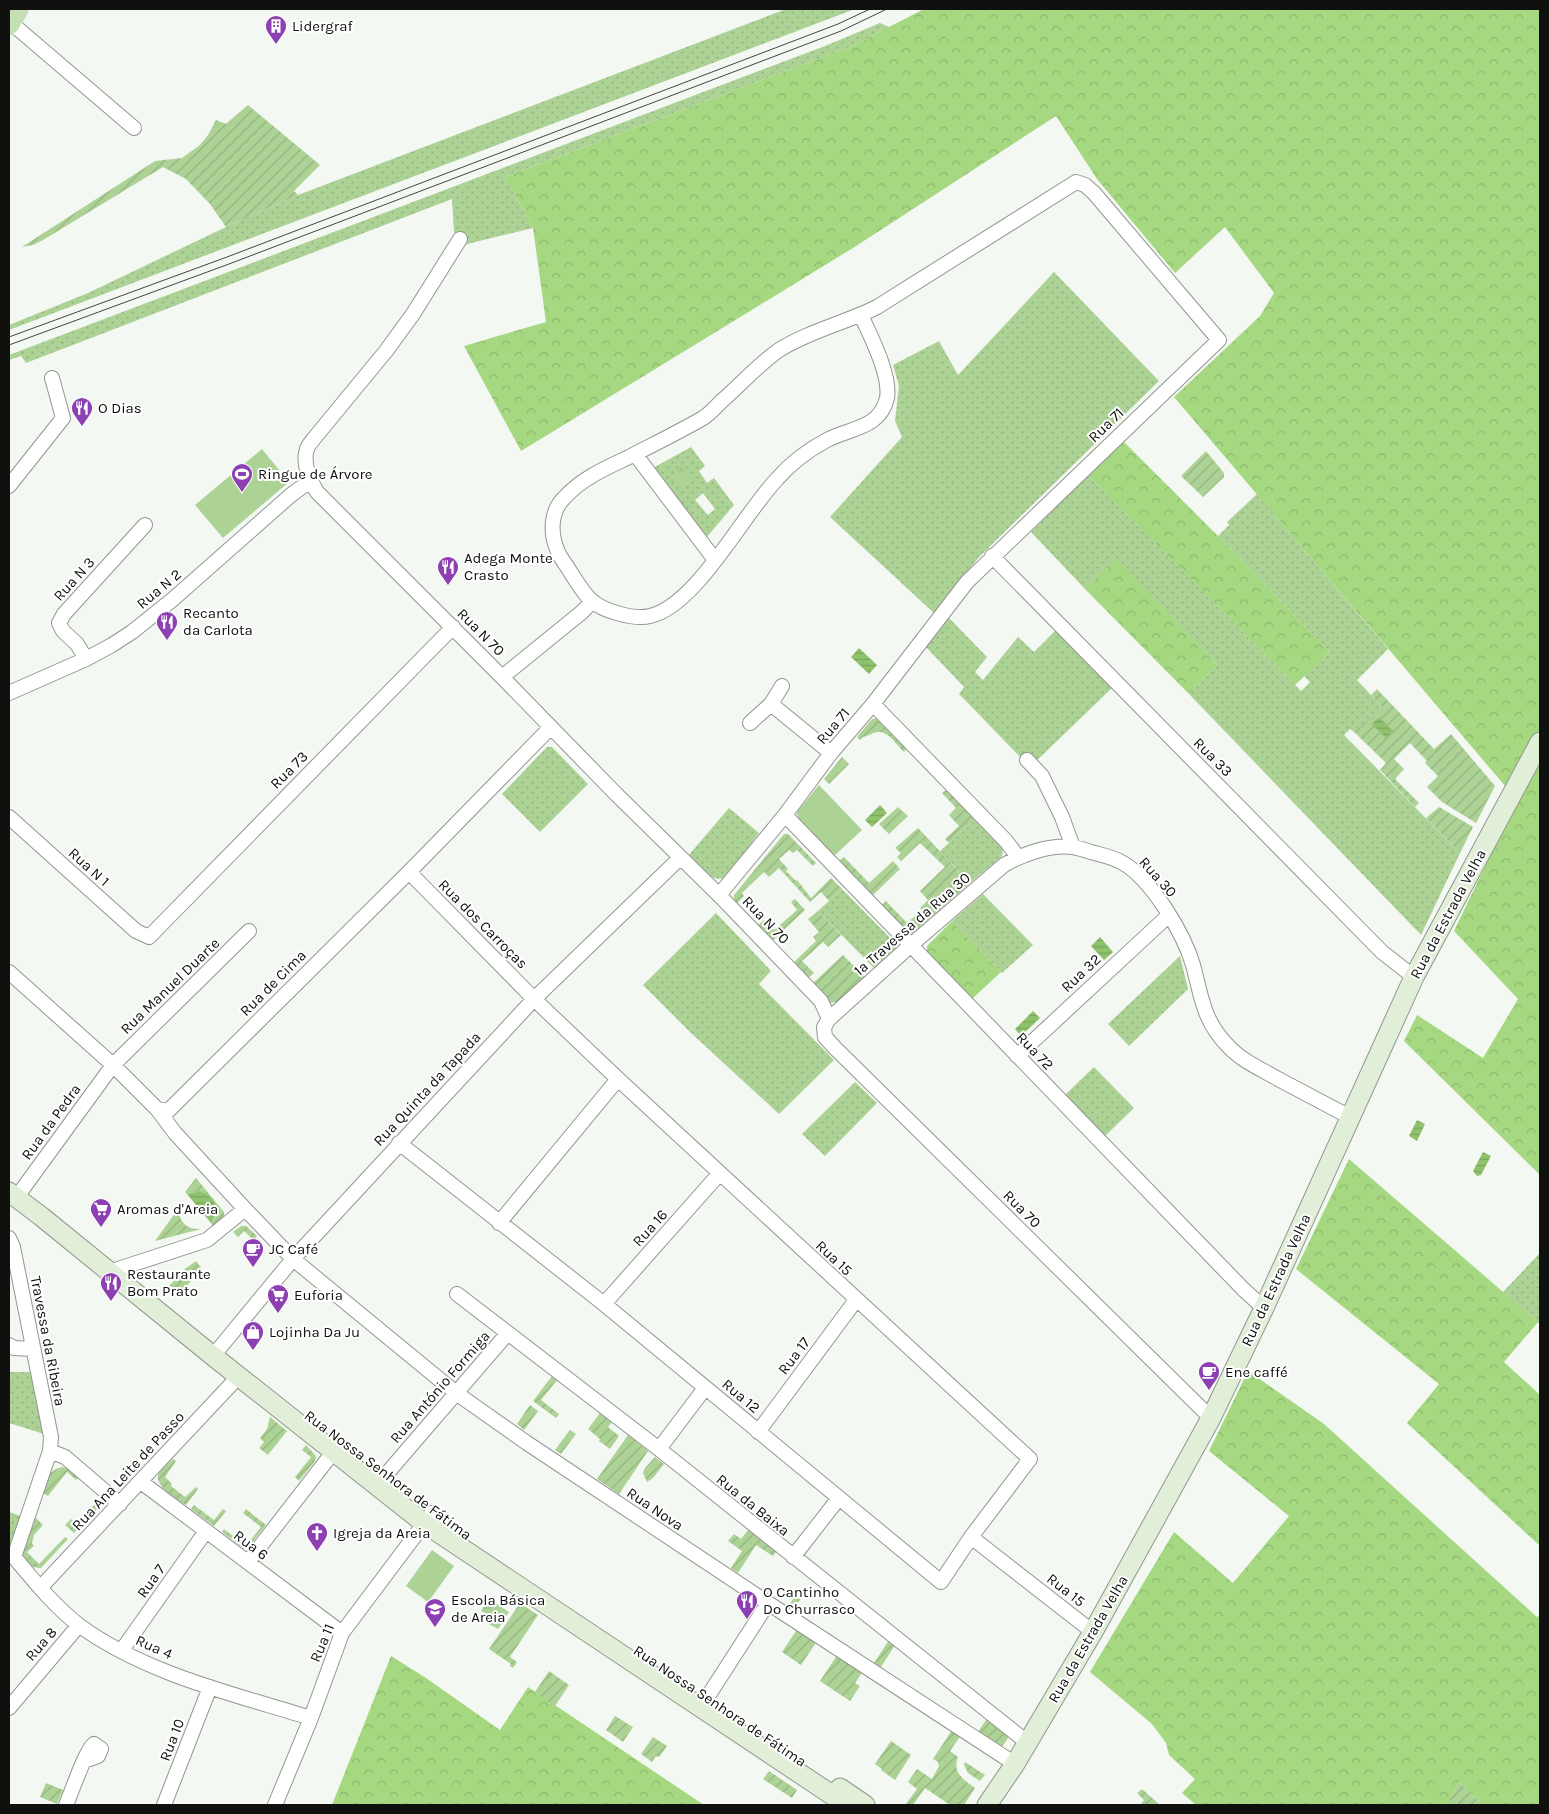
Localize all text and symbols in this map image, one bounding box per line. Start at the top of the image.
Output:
building icon: Lidergraf [264,14,288,45]
place label: Lidergraf [292,17,353,35]
restaurant icon: O Dias [70,396,94,427]
place label: O Dias [98,399,142,417]
street label: Rua 71 [1085,404,1127,446]
sports icon: Ringue de Árvore [230,462,254,493]
place label: Ringue de Árvore [258,465,373,483]
place label: Adega Monte Crasto [464,549,553,584]
street label: Rua N 3 [50,553,98,605]
restaurant icon: Adega Monte Crasto [436,555,460,586]
street label: Rua N 2 [133,565,185,613]
place label: Recanto da Carlota [183,604,253,639]
street label: Rua N 70 [453,604,509,660]
restaurant icon: Recanto da Carlota [155,610,179,641]
street label: Rua 71 [813,704,853,748]
street label: Rua 33 [1190,734,1236,780]
street label: Rua 73 [266,747,312,793]
street label: Rua N 1 [65,844,113,890]
street label: Rua da Estrada Velha [1406,846,1490,982]
street label: Rua 30 [1135,853,1181,901]
street label: 1ª Travessa da Rua 30 [850,869,974,979]
street label: Rua dos Carroças [435,876,531,972]
street label: Rua N 70 [739,892,793,948]
street label: Rua Manuel Duarte [117,934,223,1038]
street label: Rua de Cima [236,946,310,1020]
street label: Rua 32 [1057,950,1105,996]
street label: Rua Quinta da Tapada [370,1028,484,1150]
street label: Rua 72 [1013,1028,1057,1074]
street label: Rua da Pedra [17,1081,85,1163]
street label: Rua 70 [999,1186,1045,1232]
supermarket icon: Aromas d'Areia [89,1197,113,1228]
place label: Aromas d'Areia [117,1200,218,1218]
street label: Rua 16 [629,1206,671,1250]
street label: Rua da Estrada Velha [1237,1211,1315,1349]
cafe icon: JC Café [241,1237,265,1268]
street label: Rua 15 [812,1237,856,1279]
place label: JC Café [269,1240,318,1258]
place label: Restaurante Bom Prato [127,1265,211,1300]
restaurant icon: Restaurante Bom Prato [99,1271,123,1302]
street label: Travessa da Ribeira [27,1274,69,1408]
supermarket icon: Euforia [266,1283,290,1314]
place label: Euforia [294,1286,343,1304]
shop icon: Lojinha Da Ju [241,1320,265,1351]
place label: Lojinha Da Ju [269,1323,360,1341]
street label: Rua António Formiga [386,1327,494,1447]
street label: Rua 17 [774,1334,814,1378]
cafe icon: Ene caffé [1197,1360,1221,1391]
place label: Ene caffé [1225,1363,1288,1381]
street label: Rua 12 [718,1375,764,1417]
street label: Rua Nossa Senhora de Fátima [301,1406,475,1544]
street label: Rua Ana Leite de Passo [68,1408,188,1534]
street label: Rua da Baixa [713,1470,793,1540]
street label: Rua Nova [623,1484,687,1534]
church icon: Igreja da Areia [305,1521,329,1552]
place label: Igreja da Areia [333,1524,431,1542]
street label: Rua 6 [230,1526,272,1564]
street label: Rua 7 [133,1561,169,1601]
street label: Rua 15 [1043,1570,1089,1610]
street label: Rua da Estrada Velha [1044,1572,1132,1706]
place label: O Cantinho Do Churrasco [763,1583,855,1618]
restaurant icon: O Cantinho Do Churrasco [735,1589,759,1620]
place label: Escola Básica de Areia [451,1591,545,1626]
school or university icon: Escola Básica de Areia [423,1597,447,1628]
street label: Rua 11 [306,1621,338,1665]
street label: Rua 8 [21,1623,61,1665]
street label: Rua 4 [133,1631,176,1663]
street label: Rua Nossa Senhora de Fátima [630,1641,810,1771]
street label: Rua 10 [156,1716,188,1764]

